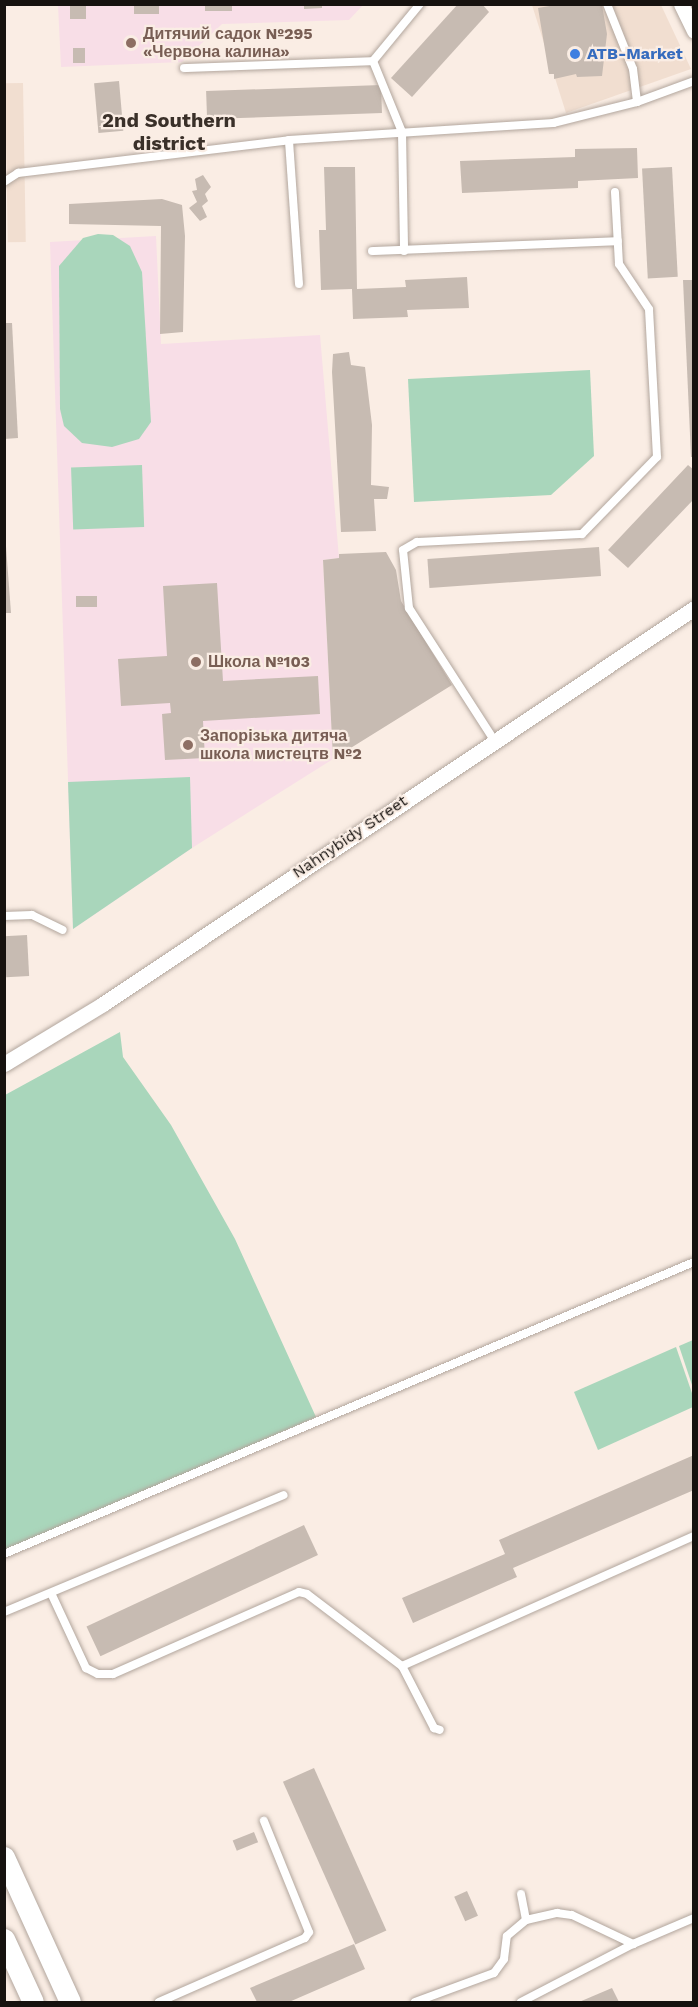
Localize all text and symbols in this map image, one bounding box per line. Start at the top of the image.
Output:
place label: Дитячий садок №295 «Червона калина» [143,24,313,62]
marker: Дитячий садок №295 «Червона калина» [124,36,138,50]
place label: ATB-Market [587,44,683,64]
marker: ATB-Market [568,47,582,61]
district label: 2nd Southern district [102,108,236,155]
place label: Школа №103 [208,652,310,672]
marker: Школа №103 [189,655,203,669]
place label: Запорізька дитяча школа мистецтв №2 [200,726,362,764]
marker: Запорізька дитяча школа мистецтв №2 [181,738,195,752]
street label: Nahnybidy Street [289,791,411,883]

